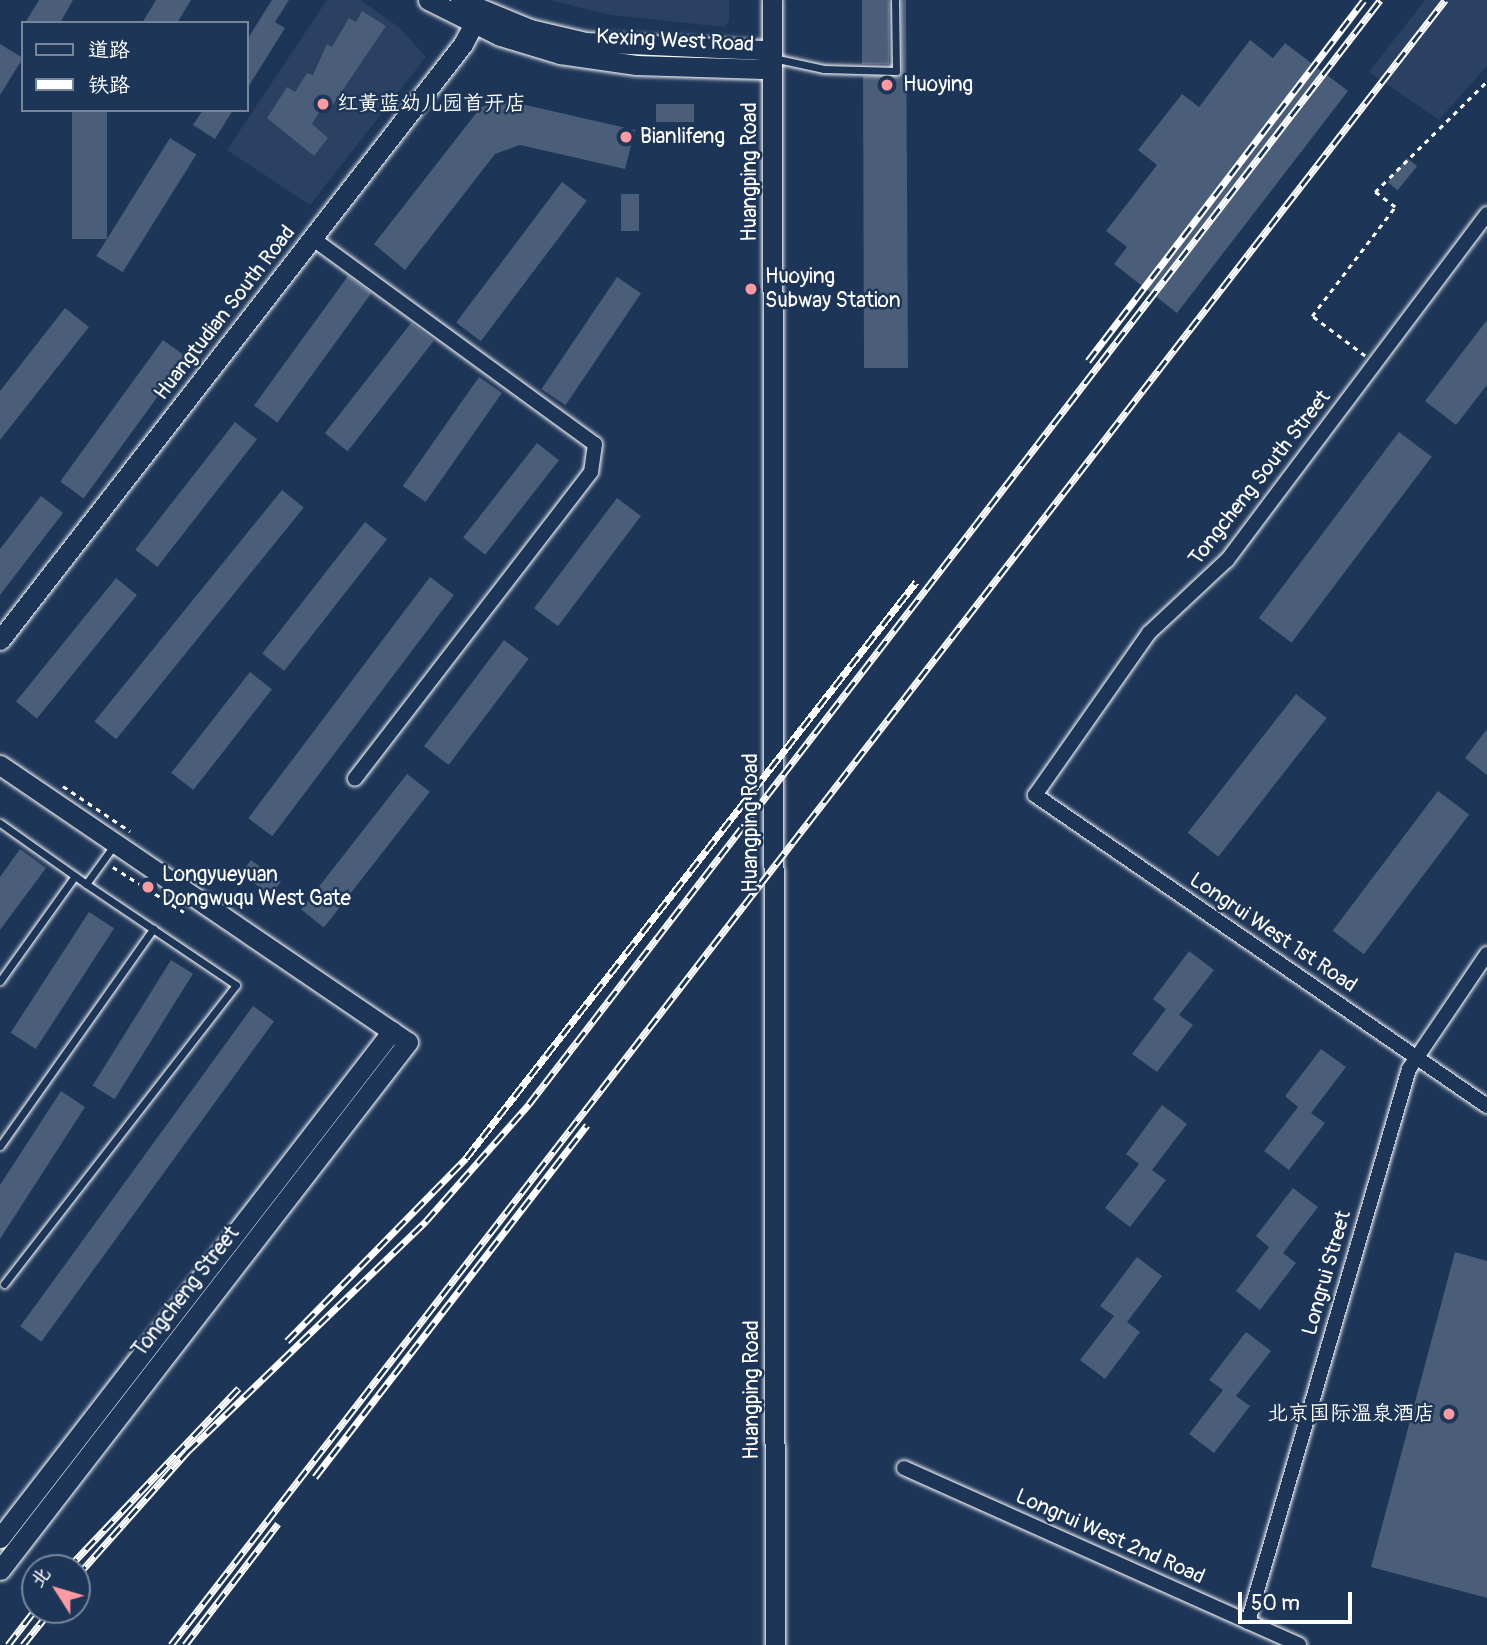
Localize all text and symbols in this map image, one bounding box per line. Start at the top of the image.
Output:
legend [21,21,248,112]
street label: Kexing West Road [595,24,755,58]
text: 道路 [88,37,130,64]
text: 铁路 [88,72,130,99]
place label: Huoying [903,72,973,98]
marker: Huoying [877,75,897,95]
place label: 红黄蓝幼儿园首开店 [337,91,526,117]
marker: 红黄蓝幼儿园首开店 [315,96,331,112]
street label: Huangping Road [737,102,763,242]
place label: Bianlifeng [640,124,725,150]
marker: Bianlifeng [618,129,634,145]
street label: Huangtudian South Road [149,221,301,405]
place label: Huoying Subway Station [765,264,901,314]
marker: Huoying Subway Station [743,281,759,297]
street label: Tongcheng South Street [1184,385,1336,571]
street label: Huangping Road [738,753,764,893]
place label: Longyueyuan Dongwuqu West Gate [162,862,351,912]
street label: Longrui West 1st Road [1184,868,1362,998]
marker: Longyueyuan Dongwuqu West Gate [140,879,156,895]
street label: Longrui Street [1297,1208,1357,1338]
street label: Tongcheng Street [127,1222,245,1362]
street label: Huangping Road [739,1320,765,1460]
place label: 北京国际温泉酒店 [1267,1401,1435,1427]
marker: 北京国际温泉酒店 [1441,1406,1457,1422]
street label: Longrui West 2nd Road [1012,1484,1208,1590]
north arrow [21,1554,91,1624]
text: 北 [26,1563,56,1592]
scale bar [1242,1578,1356,1622]
text: 50 m [1251,1590,1300,1617]

